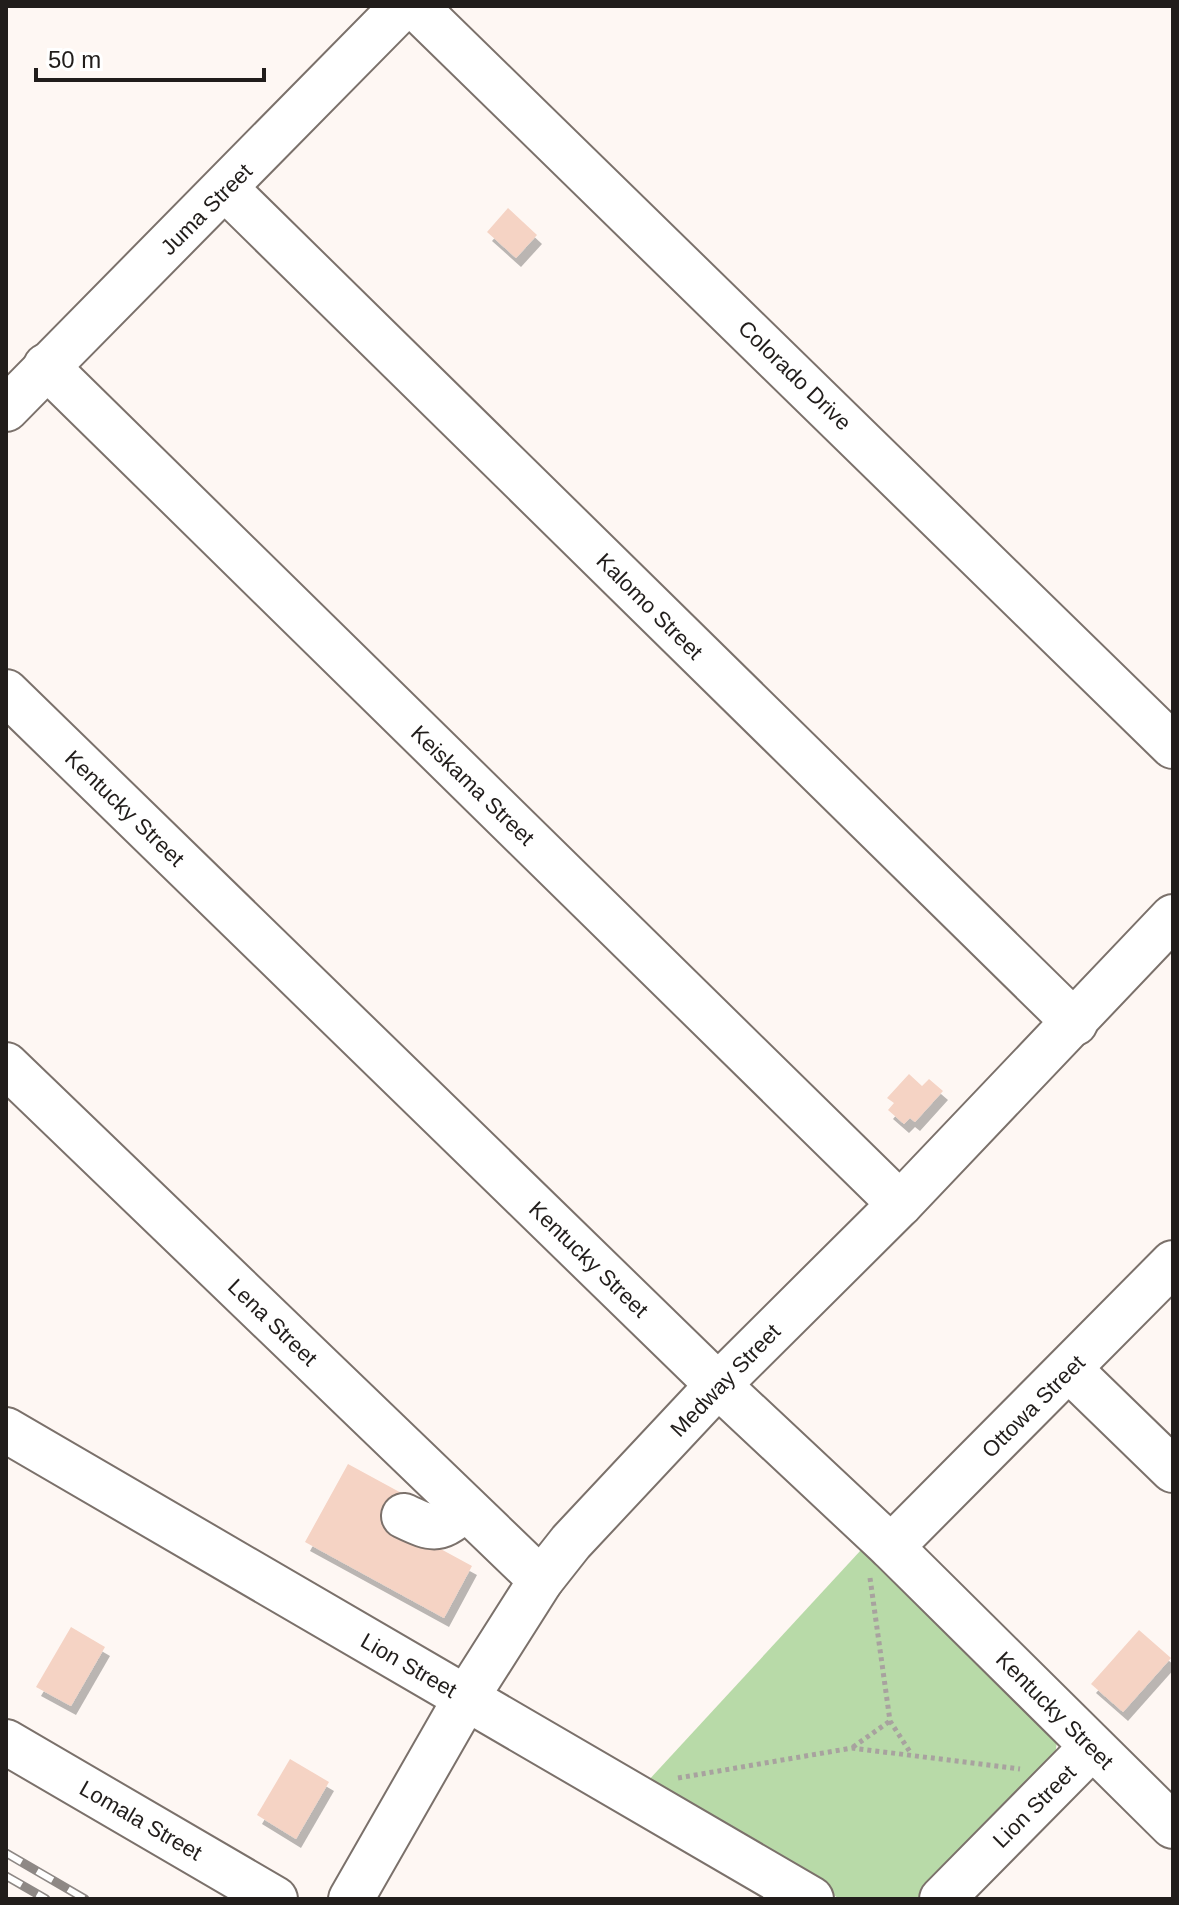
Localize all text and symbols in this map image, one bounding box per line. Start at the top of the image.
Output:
scale bar [36,32,264,82]
text: 50 m [48,46,101,73]
street label: Juma Street [156,159,257,260]
street label: Colorado Drive [733,315,856,435]
street label: Kalomo Street [592,548,708,664]
street label: Keiskama Street [406,720,539,850]
street label: Kentucky Street [60,745,189,871]
street label: Kentucky Street [524,1196,653,1322]
street label: Lena Street [223,1274,322,1371]
street label: Medway Street [665,1319,785,1442]
street label: Ottowa Street [977,1350,1090,1463]
street label: Lion Street [356,1628,461,1703]
street label: Kentucky Street [991,1647,1118,1774]
street label: Lion Street [988,1760,1081,1853]
street label: Lomala Street [75,1775,206,1866]

